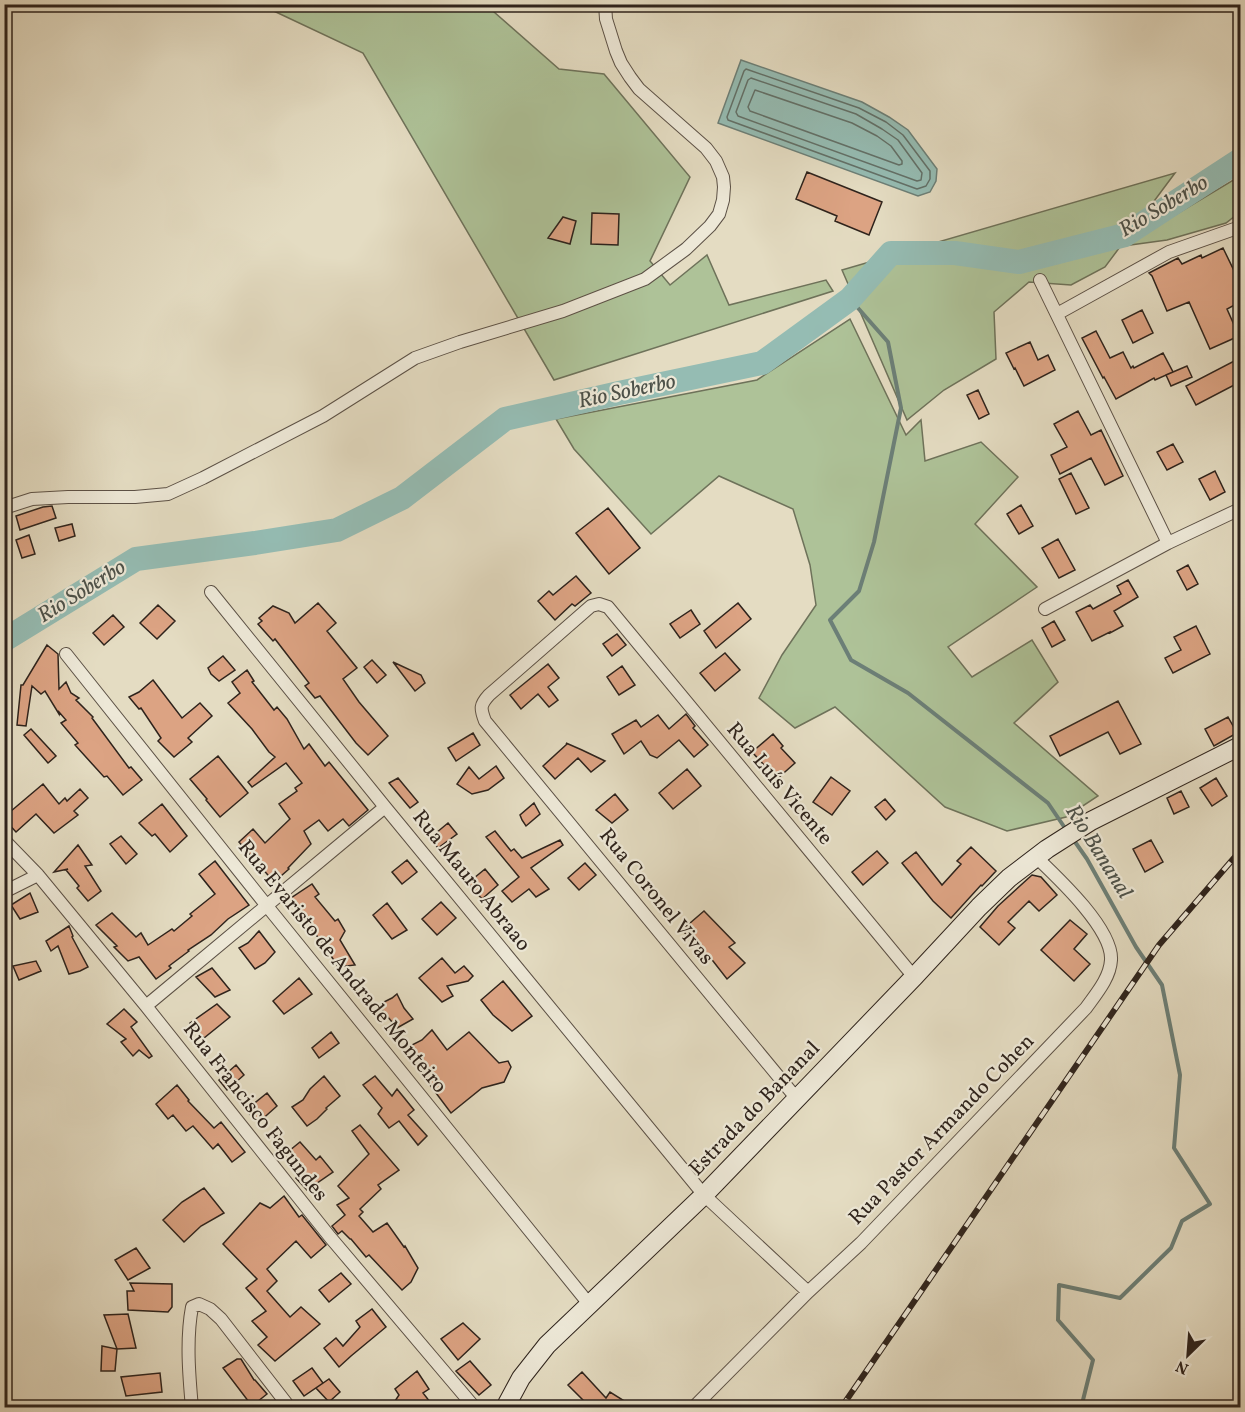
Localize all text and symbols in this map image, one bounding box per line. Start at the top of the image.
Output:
water label: Rio Soberbo [1114,168,1214,246]
water label: Rio Soberbo [575,367,679,417]
water label: Rio Soberbo [32,553,132,631]
street label: Rua Luís Vicente [719,716,839,852]
water label: Rio Bananal [1057,799,1139,906]
street label: Rua Mauro Abraao [405,804,537,958]
street label: Rua Coronel Vivas [592,822,720,972]
street label: Rua Evaristo de Andrade Monteiro [231,834,453,1100]
street label: Rua Francisco Fagundes [176,1016,334,1208]
street label: Rua Pastor Armando Cohen [843,1028,1041,1232]
street label: Estrada do Bananal [683,1035,827,1183]
north arrow [1158,1325,1218,1385]
text: N [1172,1354,1192,1379]

